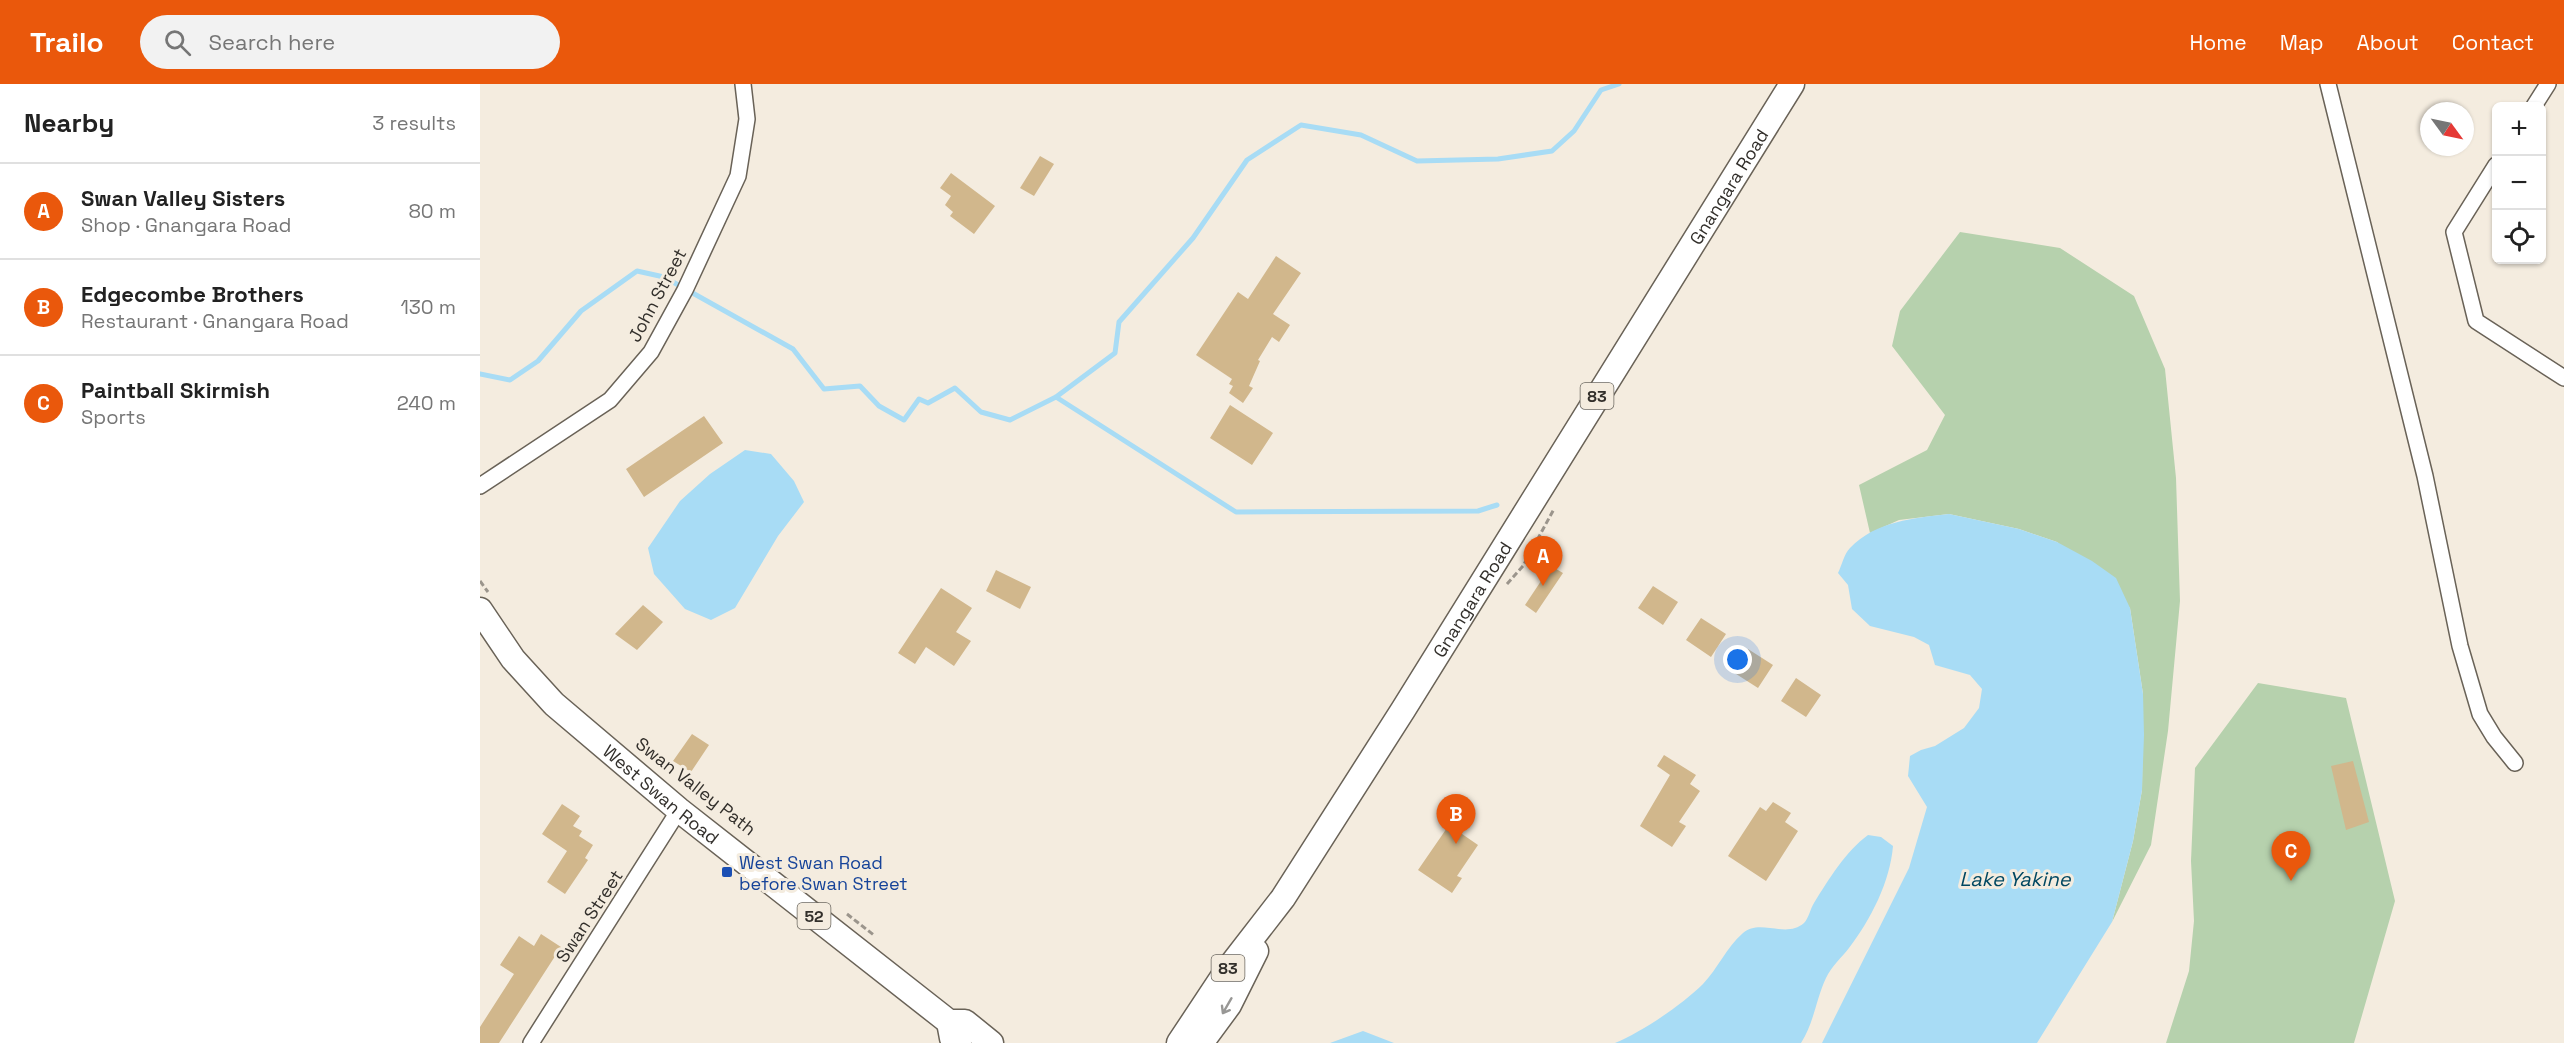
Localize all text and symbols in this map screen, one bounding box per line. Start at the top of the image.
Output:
search box [140,15,560,69]
text: Trailo [30,24,104,60]
icon: search [161,26,194,59]
text: Search here [209,28,335,56]
text: Home [2189,29,2247,56]
text: Map [2280,29,2324,56]
text: About [2357,29,2419,56]
text: Contact [2452,29,2534,56]
north arrow [2420,102,2474,156]
map controls [2492,102,2546,264]
button: + [2492,102,2546,156]
text: Nearby [24,106,114,140]
text: 3 results [372,110,456,136]
street label: Gnangara Road [1684,124,1773,249]
button: − [2492,156,2546,210]
text: Swan Valley Sisters [81,184,285,212]
text: A [37,198,50,224]
text: 80 m [408,198,456,224]
button: locate [2492,210,2546,264]
text: Shop · Gnangara Road [81,212,291,238]
street label: John Street [623,244,691,346]
text: Edgecombe Brothers [81,280,304,308]
text: B [37,294,50,320]
text: 130 m [400,294,456,320]
text: Restaurant · Gnangara Road [81,308,349,334]
text: Paintball Skirmish [81,376,270,404]
road number: 83 [1580,383,1614,409]
text: C [37,390,50,416]
text: 240 m [397,390,456,416]
text: Sports [81,404,146,430]
pin: A [1524,536,1562,586]
street label: Gnangara Road [1427,537,1516,661]
your location [1723,645,1752,674]
street label: Swan Valley Path [631,732,761,840]
street label: West Swan Road [598,739,724,849]
pin: B [1436,794,1476,844]
pin: C [2272,832,2310,881]
place label: West Swan Road before Swan Street [739,851,908,895]
street label: Swan Street [550,865,628,967]
marker: West Swan Road before Swan Street [720,865,734,879]
water label: Lake Yakine [1959,866,2072,892]
road number: 52 [798,903,830,929]
road number: 83 [1212,955,1244,981]
one-way arrow [1221,997,1233,1014]

